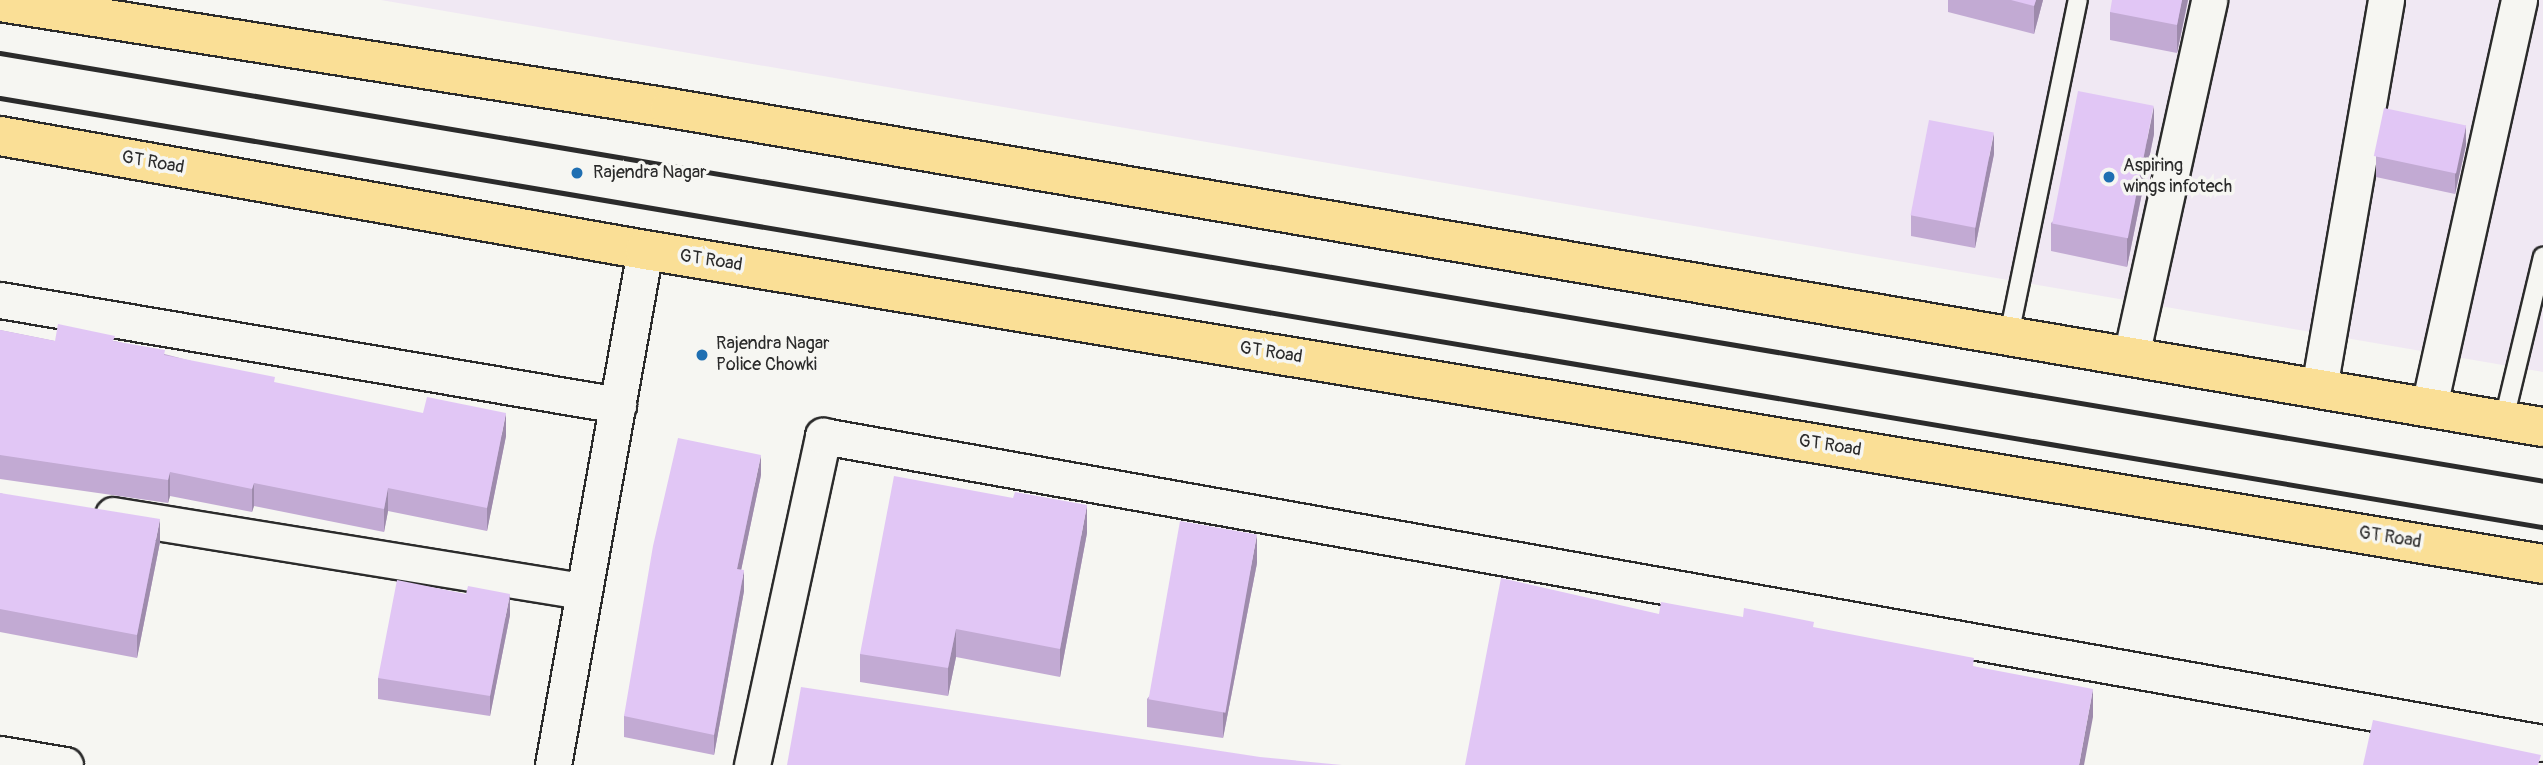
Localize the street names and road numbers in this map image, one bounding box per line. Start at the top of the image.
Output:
street label: GT Road [120,147,186,179]
street label: GT Road [678,245,744,277]
street label: GT Road [1238,337,1304,369]
street label: GT Road [1797,430,1863,462]
street label: GT Road [2357,522,2423,554]

